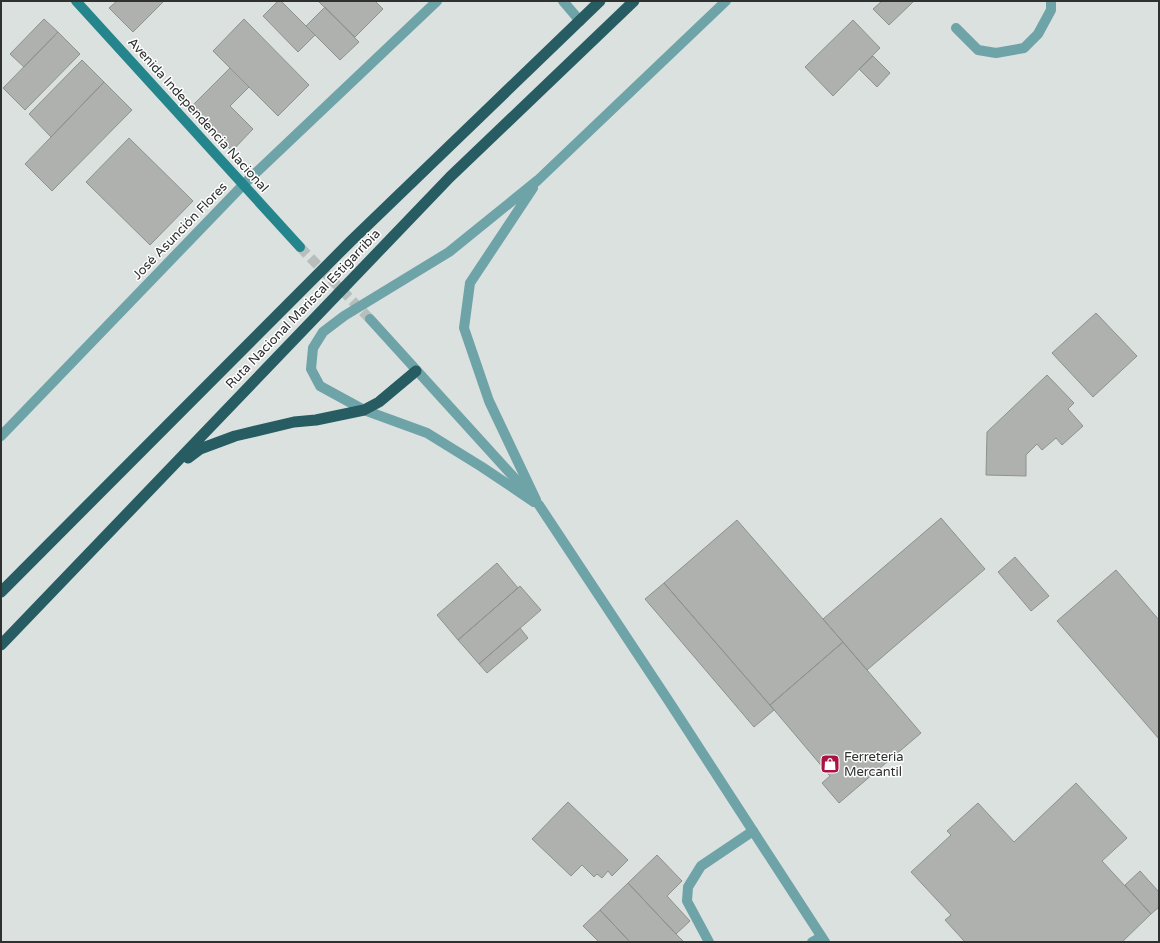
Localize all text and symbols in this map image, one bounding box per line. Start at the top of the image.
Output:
street label: Avenida Independencia Nacional [124,34,272,196]
street label: José Asunción Flores [129,179,231,283]
street label: Ruta Nacional Mariscal Estigarribia [222,226,384,392]
place label: Ferreteria Mercantil [844,749,904,780]
shop icon: Ferreteria Mercantil [819,753,841,775]

